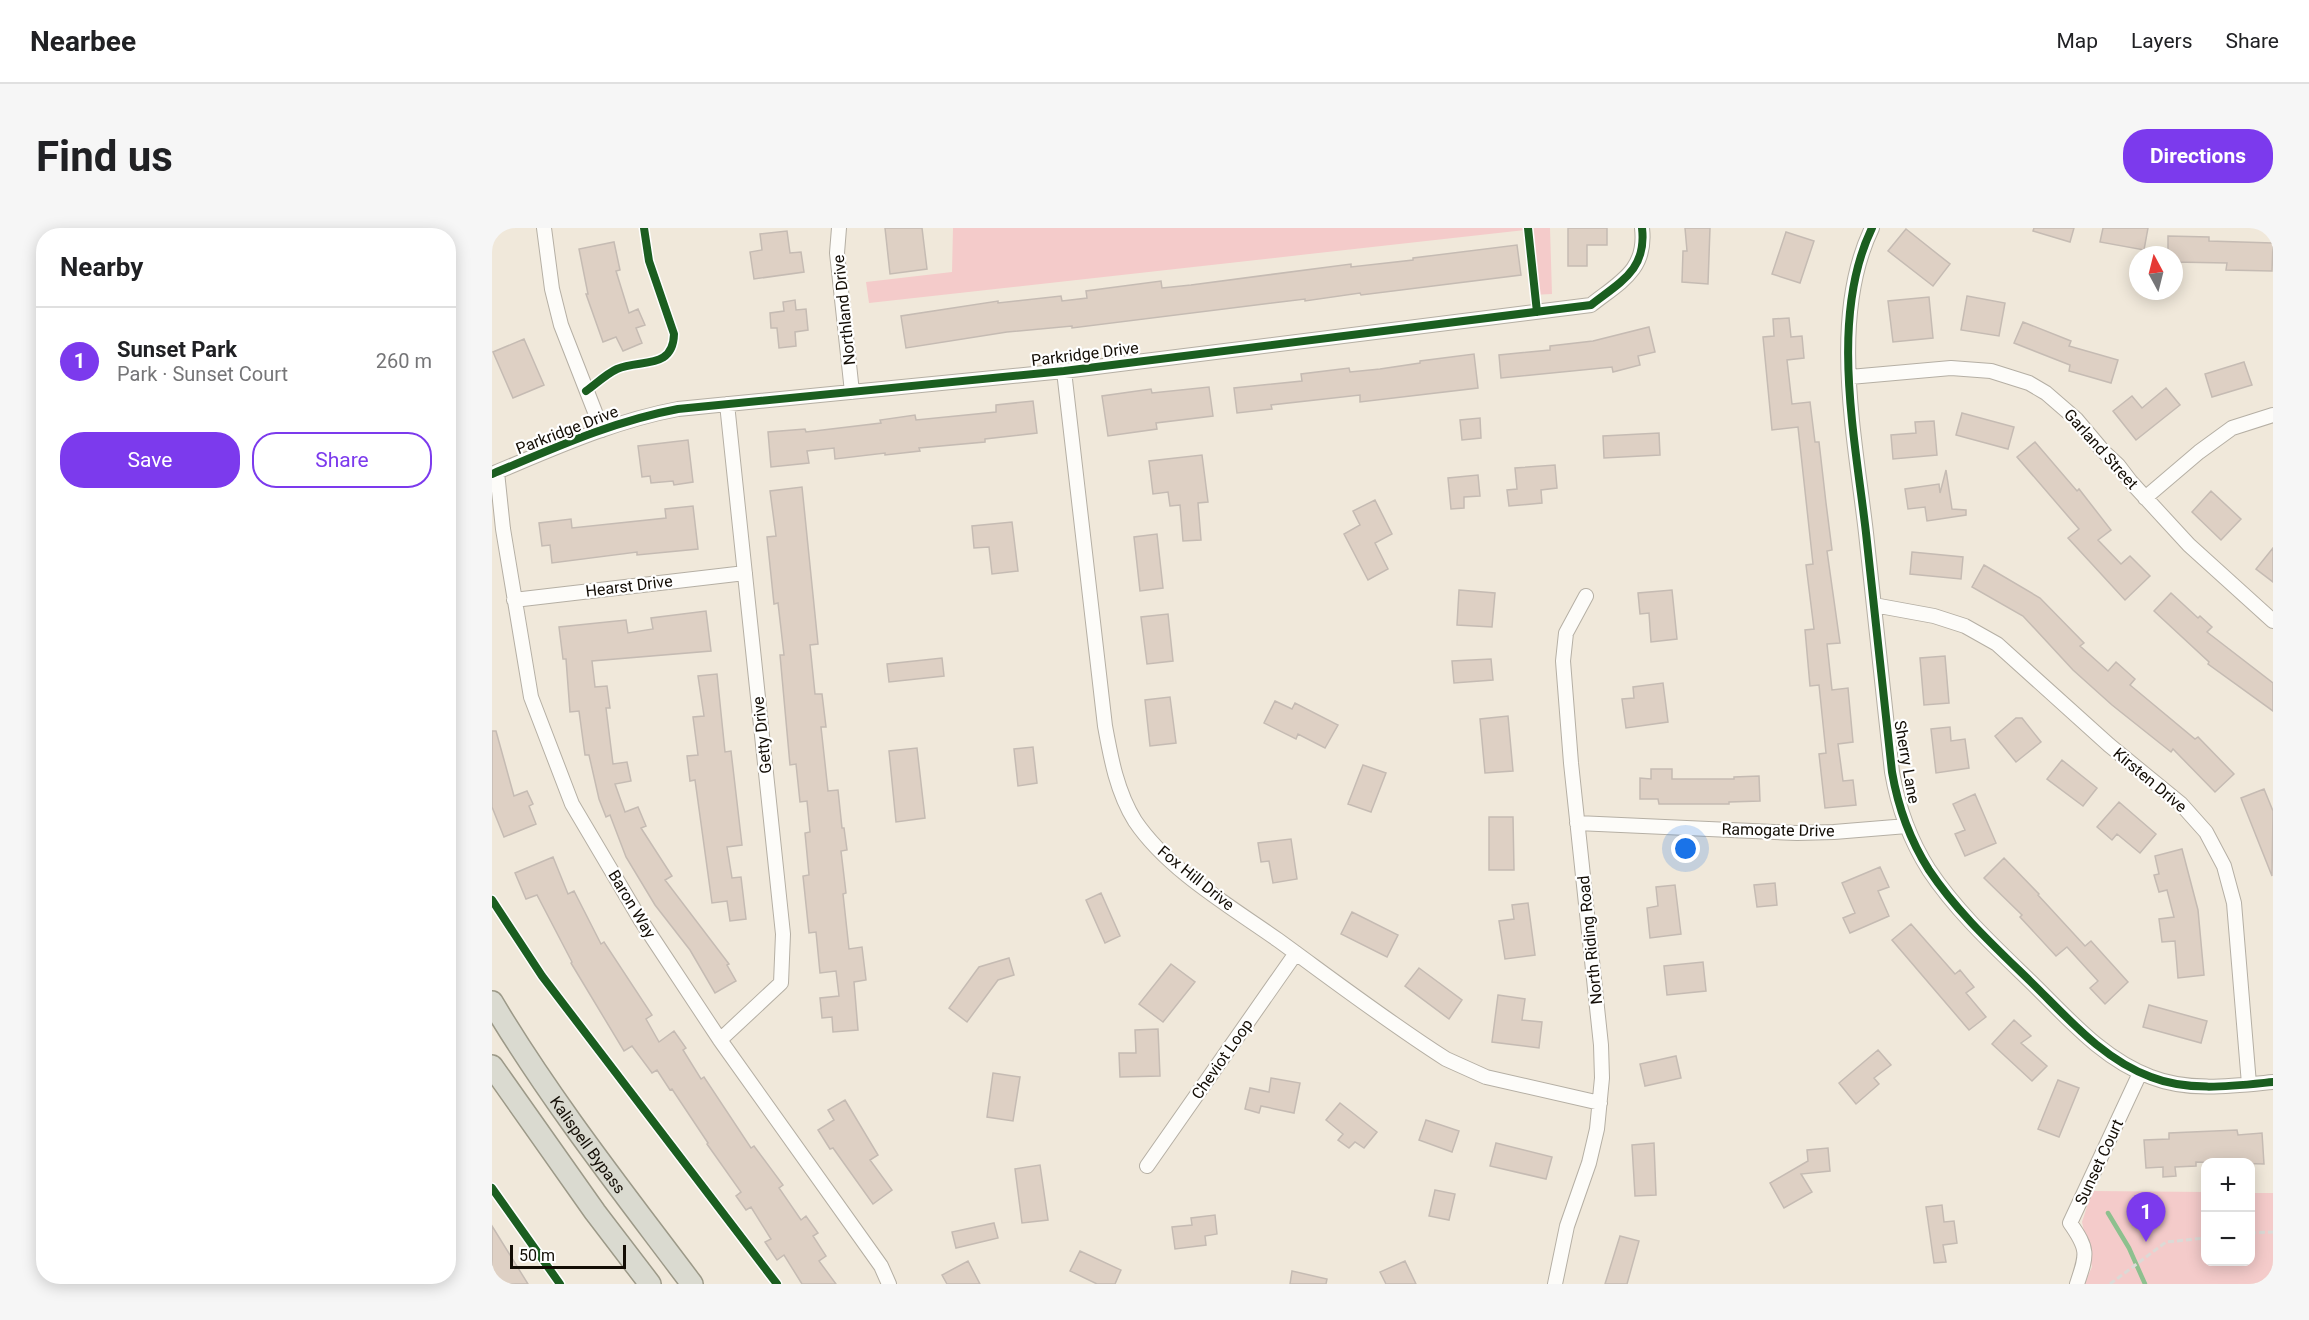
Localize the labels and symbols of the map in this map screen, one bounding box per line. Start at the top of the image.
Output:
north arrow [2129,246,2183,300]
street label: Northland Drive [829,254,859,366]
street label: Parkridge Drive [1030,338,1140,370]
street label: Parkridge Drive [513,402,621,458]
street label: Garland Street [2060,405,2142,493]
street label: Hearst Drive [584,571,674,601]
street label: Getty Drive [749,696,775,774]
street label: Sherry Lane [1890,719,1924,805]
street label: Kirsten Drive [2109,744,2191,816]
street label: Ramogate Drive [1721,820,1835,840]
your location [1671,834,1700,863]
street label: Fox Hill Drive [1154,841,1238,915]
street label: Baron Way [604,867,660,942]
street label: North Riding Road [1574,875,1606,1005]
street label: Cheviot Loop [1187,1015,1257,1103]
street label: Kalispell Bypass [546,1092,630,1197]
street label: Sunset Court [2071,1116,2127,1208]
pin: 1 [2126,1192,2166,1242]
scale bar [510,1242,626,1270]

